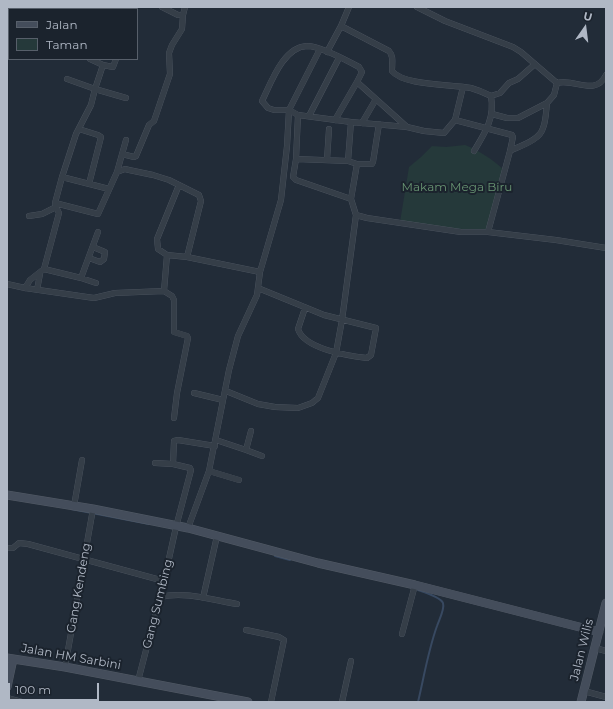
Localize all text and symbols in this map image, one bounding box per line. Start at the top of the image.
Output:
legend [8,8,138,60]
north arrow [565,8,605,48]
text: U [582,9,594,24]
text: Jalan [46,17,78,32]
text: Taman [46,37,88,52]
park label: Makam Mega Biru [402,180,512,194]
street label: Gang Kendeng [64,542,94,634]
street label: Gang Sumbing [140,558,176,650]
street label: Jalan Wilis [567,618,597,682]
street label: Jalan HM Sarbini [20,641,122,673]
scale bar [10,675,101,701]
text: 100 m [15,682,51,697]

